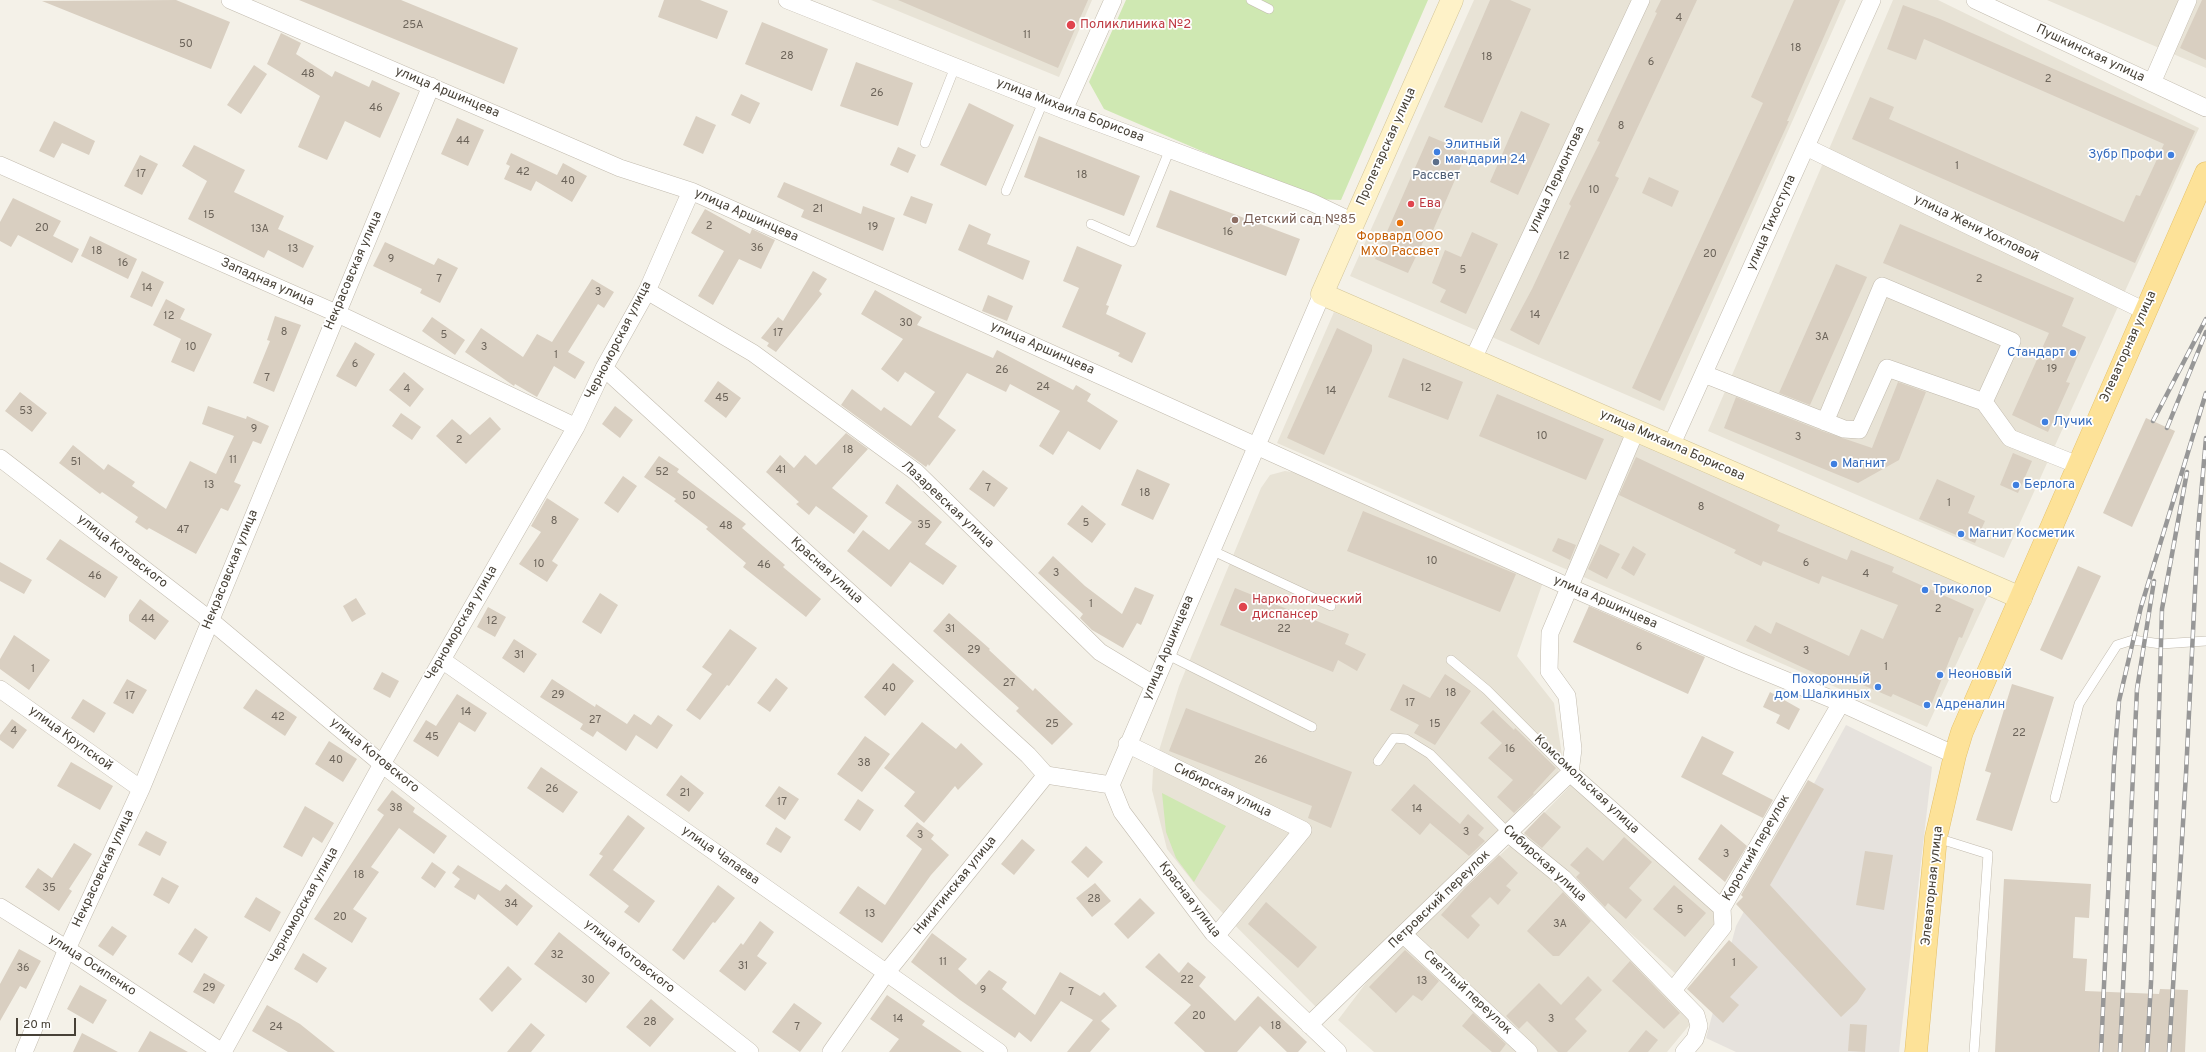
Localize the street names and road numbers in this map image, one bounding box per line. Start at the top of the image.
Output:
street label: Пушкинская улица [2033,22,2147,86]
street label: улица Аршинцева [392,64,502,122]
street label: улица Михаила Борисова [994,76,1146,146]
street label: Пролетарская улица [1354,86,1420,208]
street label: улица Лермонтова [1525,124,1589,236]
street label: улица Тихоступа [1744,173,1800,273]
street label: улица Аршинцева [692,186,800,246]
street label: улица Жени Хохловой [1911,192,2041,266]
street label: Некрасовская улица [322,209,386,333]
street label: Западная улица [218,255,316,311]
street label: Черноморская улица [582,279,656,403]
street label: Элеваторная улица [2097,289,2161,405]
street label: улица Аршинцева [988,319,1096,379]
street label: улица Михаила Борисова [1597,407,1747,485]
street label: Лазаревская улица [897,458,997,552]
street label: Некрасовская улица [200,508,262,632]
street label: улица Котовского [74,512,170,592]
street label: Красная улица [787,534,865,608]
street label: Черноморская улица [423,564,501,684]
street label: улица Аршинцева [1551,573,1659,633]
street label: улица Аршинцева [1140,593,1198,703]
street label: улица Крупской [25,703,115,775]
street label: улица Котовского [326,715,422,797]
street label: Комсомольская улица [1530,732,1642,838]
street label: Сибирская улица [1170,760,1274,822]
street label: Короткий переулок [1720,792,1794,904]
street label: Некрасовская улица [70,808,138,930]
street label: Сибирская улица [1499,822,1589,906]
street label: улица Чапаева [678,823,762,889]
street label: Элеваторная улица [1919,825,1947,947]
street label: Никитинская улица [912,834,1000,938]
street label: Черноморская улица [266,845,342,967]
street label: Петровский переулок [1386,847,1494,953]
street label: Красная улица [1155,859,1223,941]
street label: улица Котовского [581,917,677,997]
street label: улица Осипенко [45,932,139,1000]
street label: Светлый переулок [1419,948,1515,1038]

